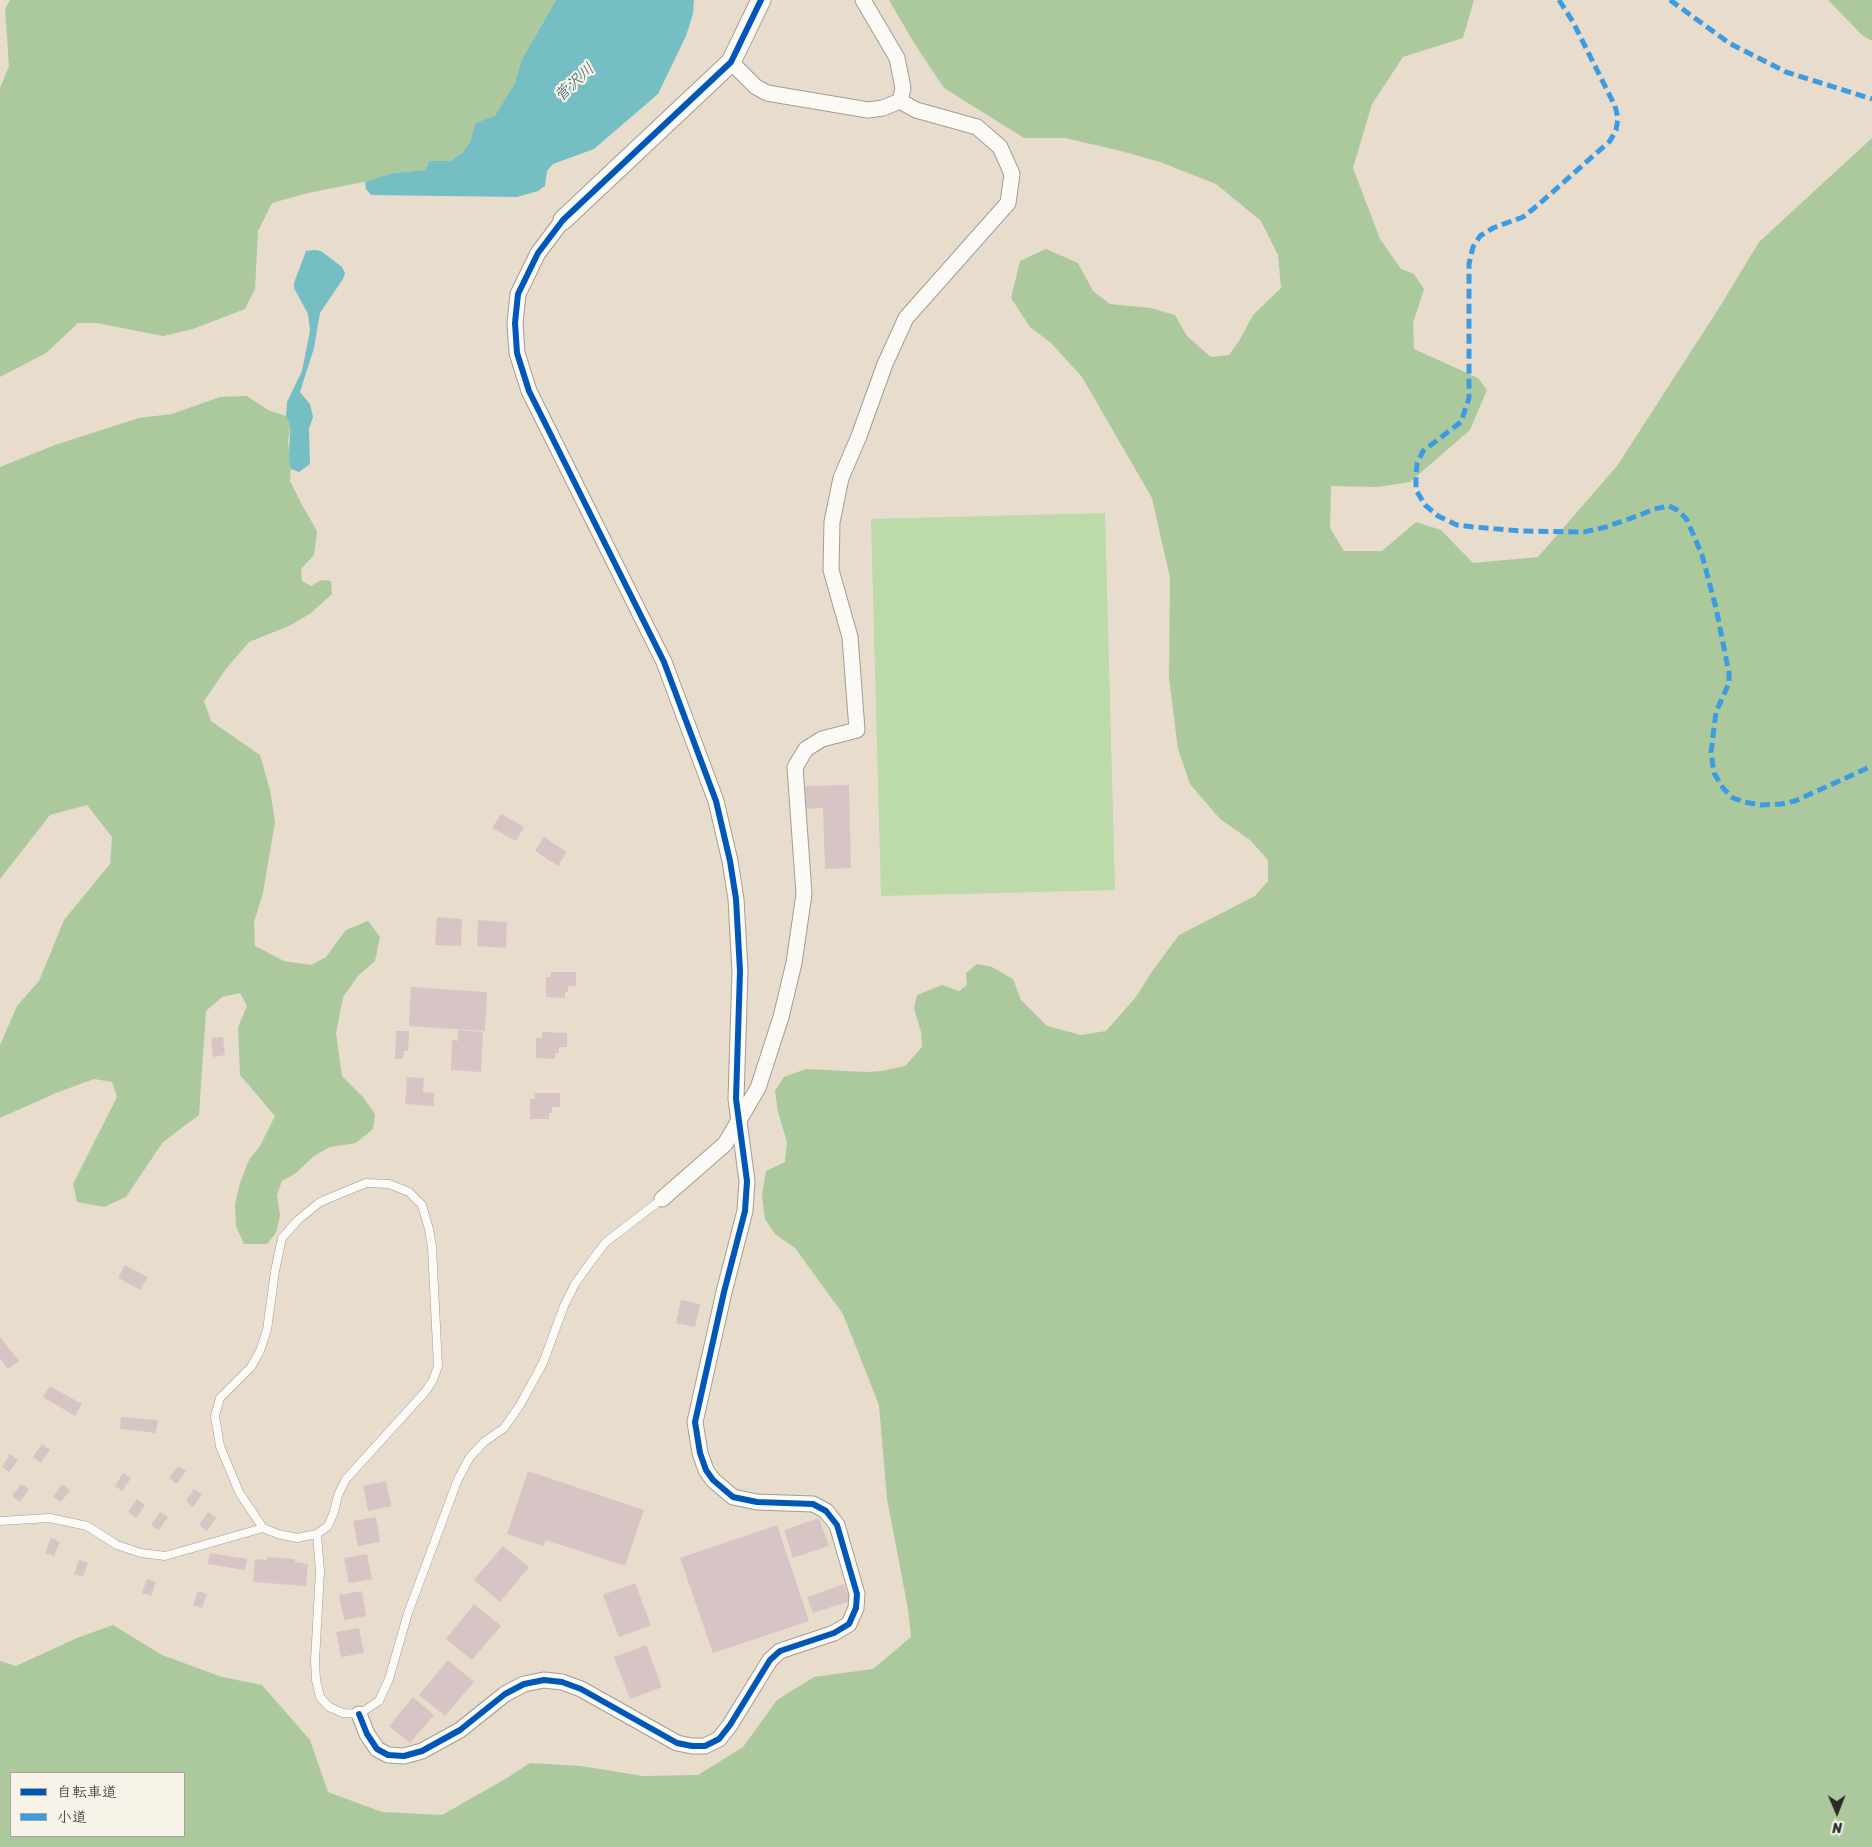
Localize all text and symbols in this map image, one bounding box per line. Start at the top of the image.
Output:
water label: 菅沢川 [551,60,599,106]
legend [10,1772,185,1837]
text: 自転車道 [57,1779,117,1805]
north arrow [1812,1787,1862,1837]
text: 小道 [57,1804,87,1830]
text: N [1832,1815,1842,1840]

